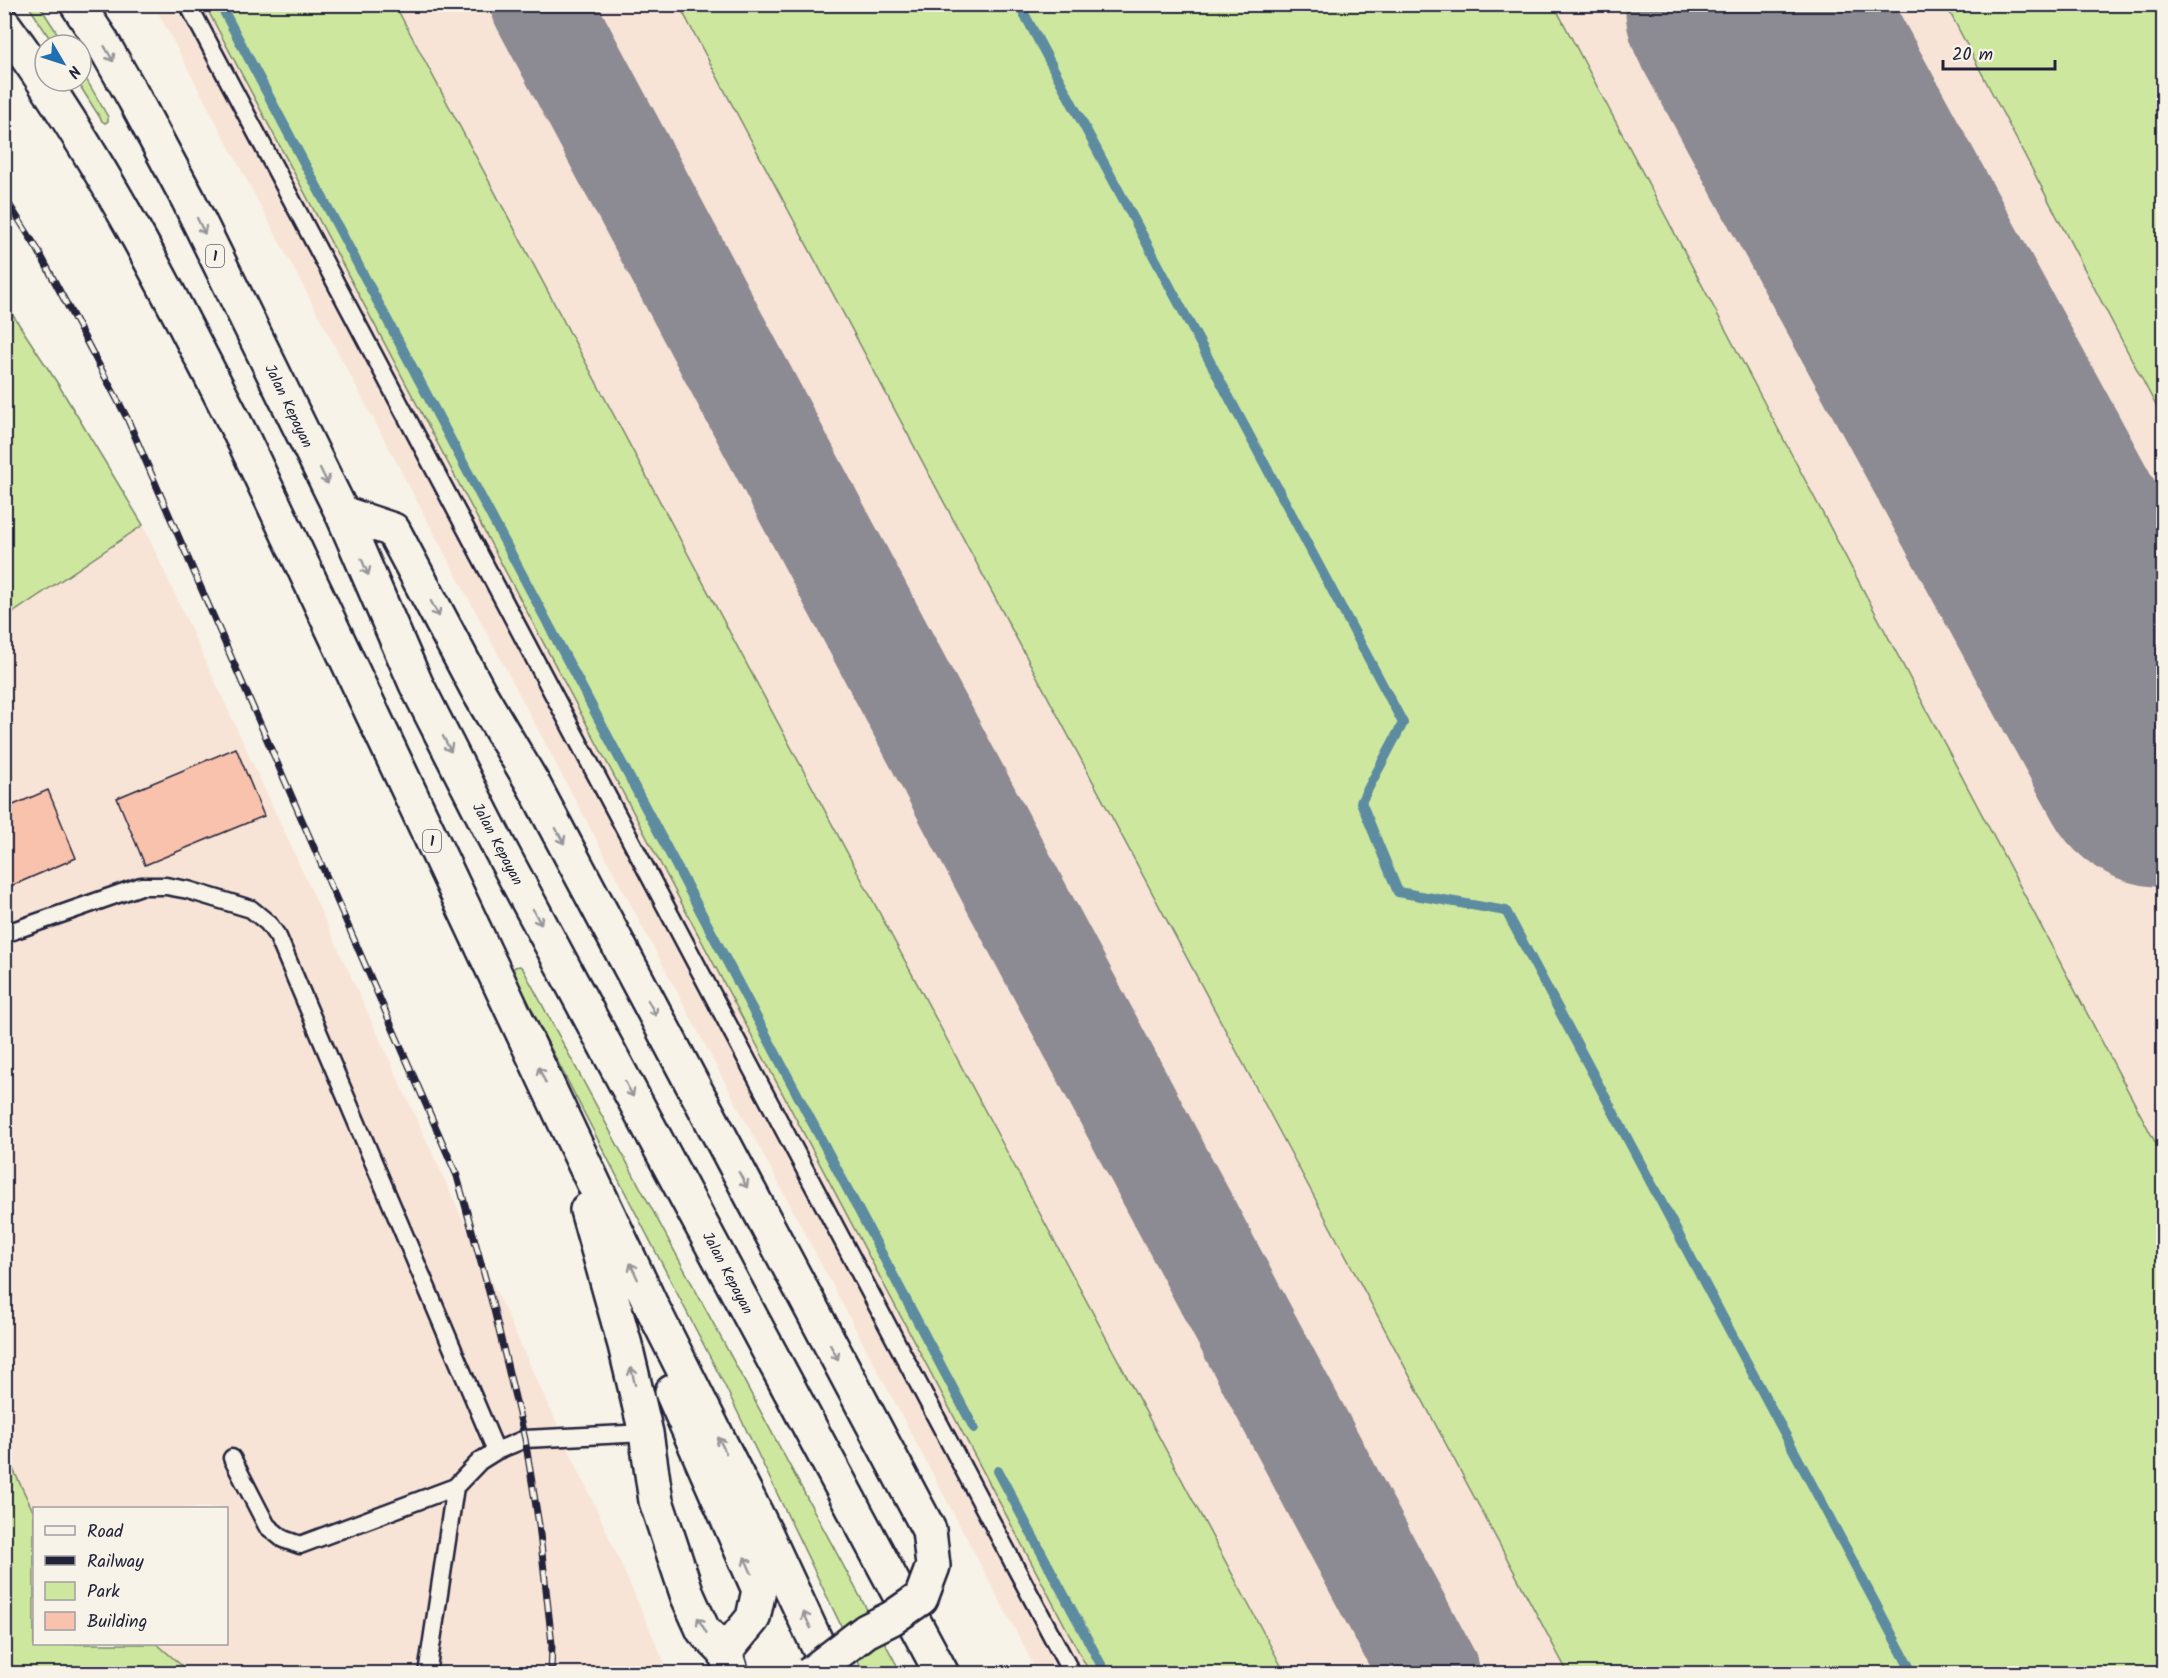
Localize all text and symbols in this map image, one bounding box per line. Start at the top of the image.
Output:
north arrow [33,33,93,93]
scale bar [1943,33,2056,71]
text: 20 m [1952,41,1993,70]
one-way arrow [103,45,115,62]
text: N [61,60,86,83]
one-way arrow [195,216,207,234]
road number: 1 [206,245,224,267]
street label: Jalan Kepayan [257,360,319,452]
one-way arrow [318,467,330,485]
one-way arrow [361,558,372,576]
one-way arrow [430,599,441,617]
one-way arrow [441,735,453,753]
street label: Jalan Kepayan [465,799,529,890]
one-way arrow [555,826,566,844]
road number: 1 [423,830,441,852]
one-way arrow [531,908,543,925]
one-way arrow [646,999,658,1017]
one-way arrow [536,1067,548,1085]
one-way arrow [624,1079,635,1097]
one-way arrow [738,1171,749,1189]
street label: Jalan Kepayan [695,1228,759,1319]
one-way arrow [628,1262,640,1280]
one-way arrow [829,1343,840,1361]
one-way arrow [626,1367,638,1386]
one-way arrow [715,1436,727,1454]
legend [33,1507,228,1645]
text: Road [87,1518,124,1547]
text: Railway [87,1548,144,1577]
one-way arrow [742,1556,753,1575]
text: Park [87,1578,120,1607]
text: Building [87,1608,147,1637]
one-way arrow [800,1612,812,1630]
one-way arrow [696,1617,708,1634]

